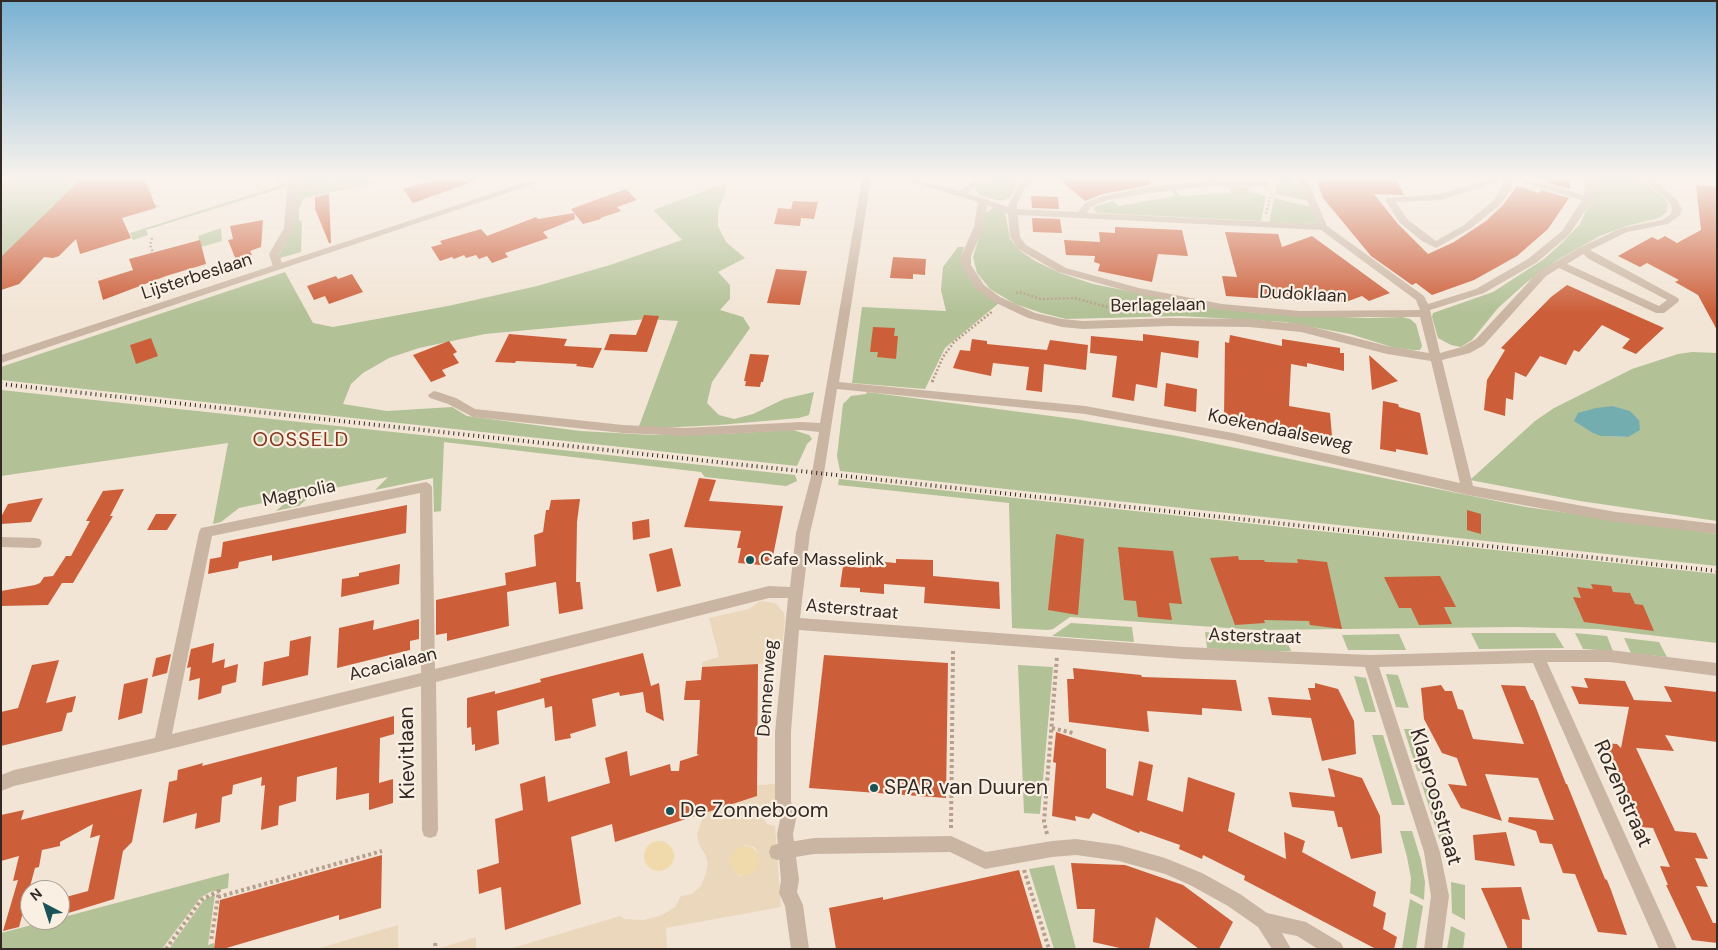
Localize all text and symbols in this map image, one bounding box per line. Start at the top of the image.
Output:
street label: Lijsterbeslaan [139,249,255,305]
street label: Dudoklaan [1259,282,1347,308]
street label: Berlagelaan [1110,294,1206,318]
street label: Koekendaalseweg [1206,405,1354,457]
district label: OOSSELD [252,429,350,453]
street label: Magnolia [261,476,337,512]
place label: Cafe Masselink [760,549,884,571]
marker: Cafe Masselink [744,554,756,566]
street label: Asterstraat [805,595,899,625]
street label: Asterstraat [1208,625,1302,649]
street label: Dennenweg [754,639,782,737]
street label: Acacialaan [347,644,439,686]
street label: Kievitlaan [395,706,421,800]
street label: Klaproosstraat [1403,726,1467,868]
street label: Rozenstraat [1587,736,1657,852]
place label: SPAR van Duuren [884,775,1048,801]
marker: SPAR van Duuren [868,782,880,794]
place label: De Zonneboom [680,798,829,824]
marker: De Zonneboom [664,805,676,817]
north arrow [20,880,70,930]
text: N [26,884,46,904]

